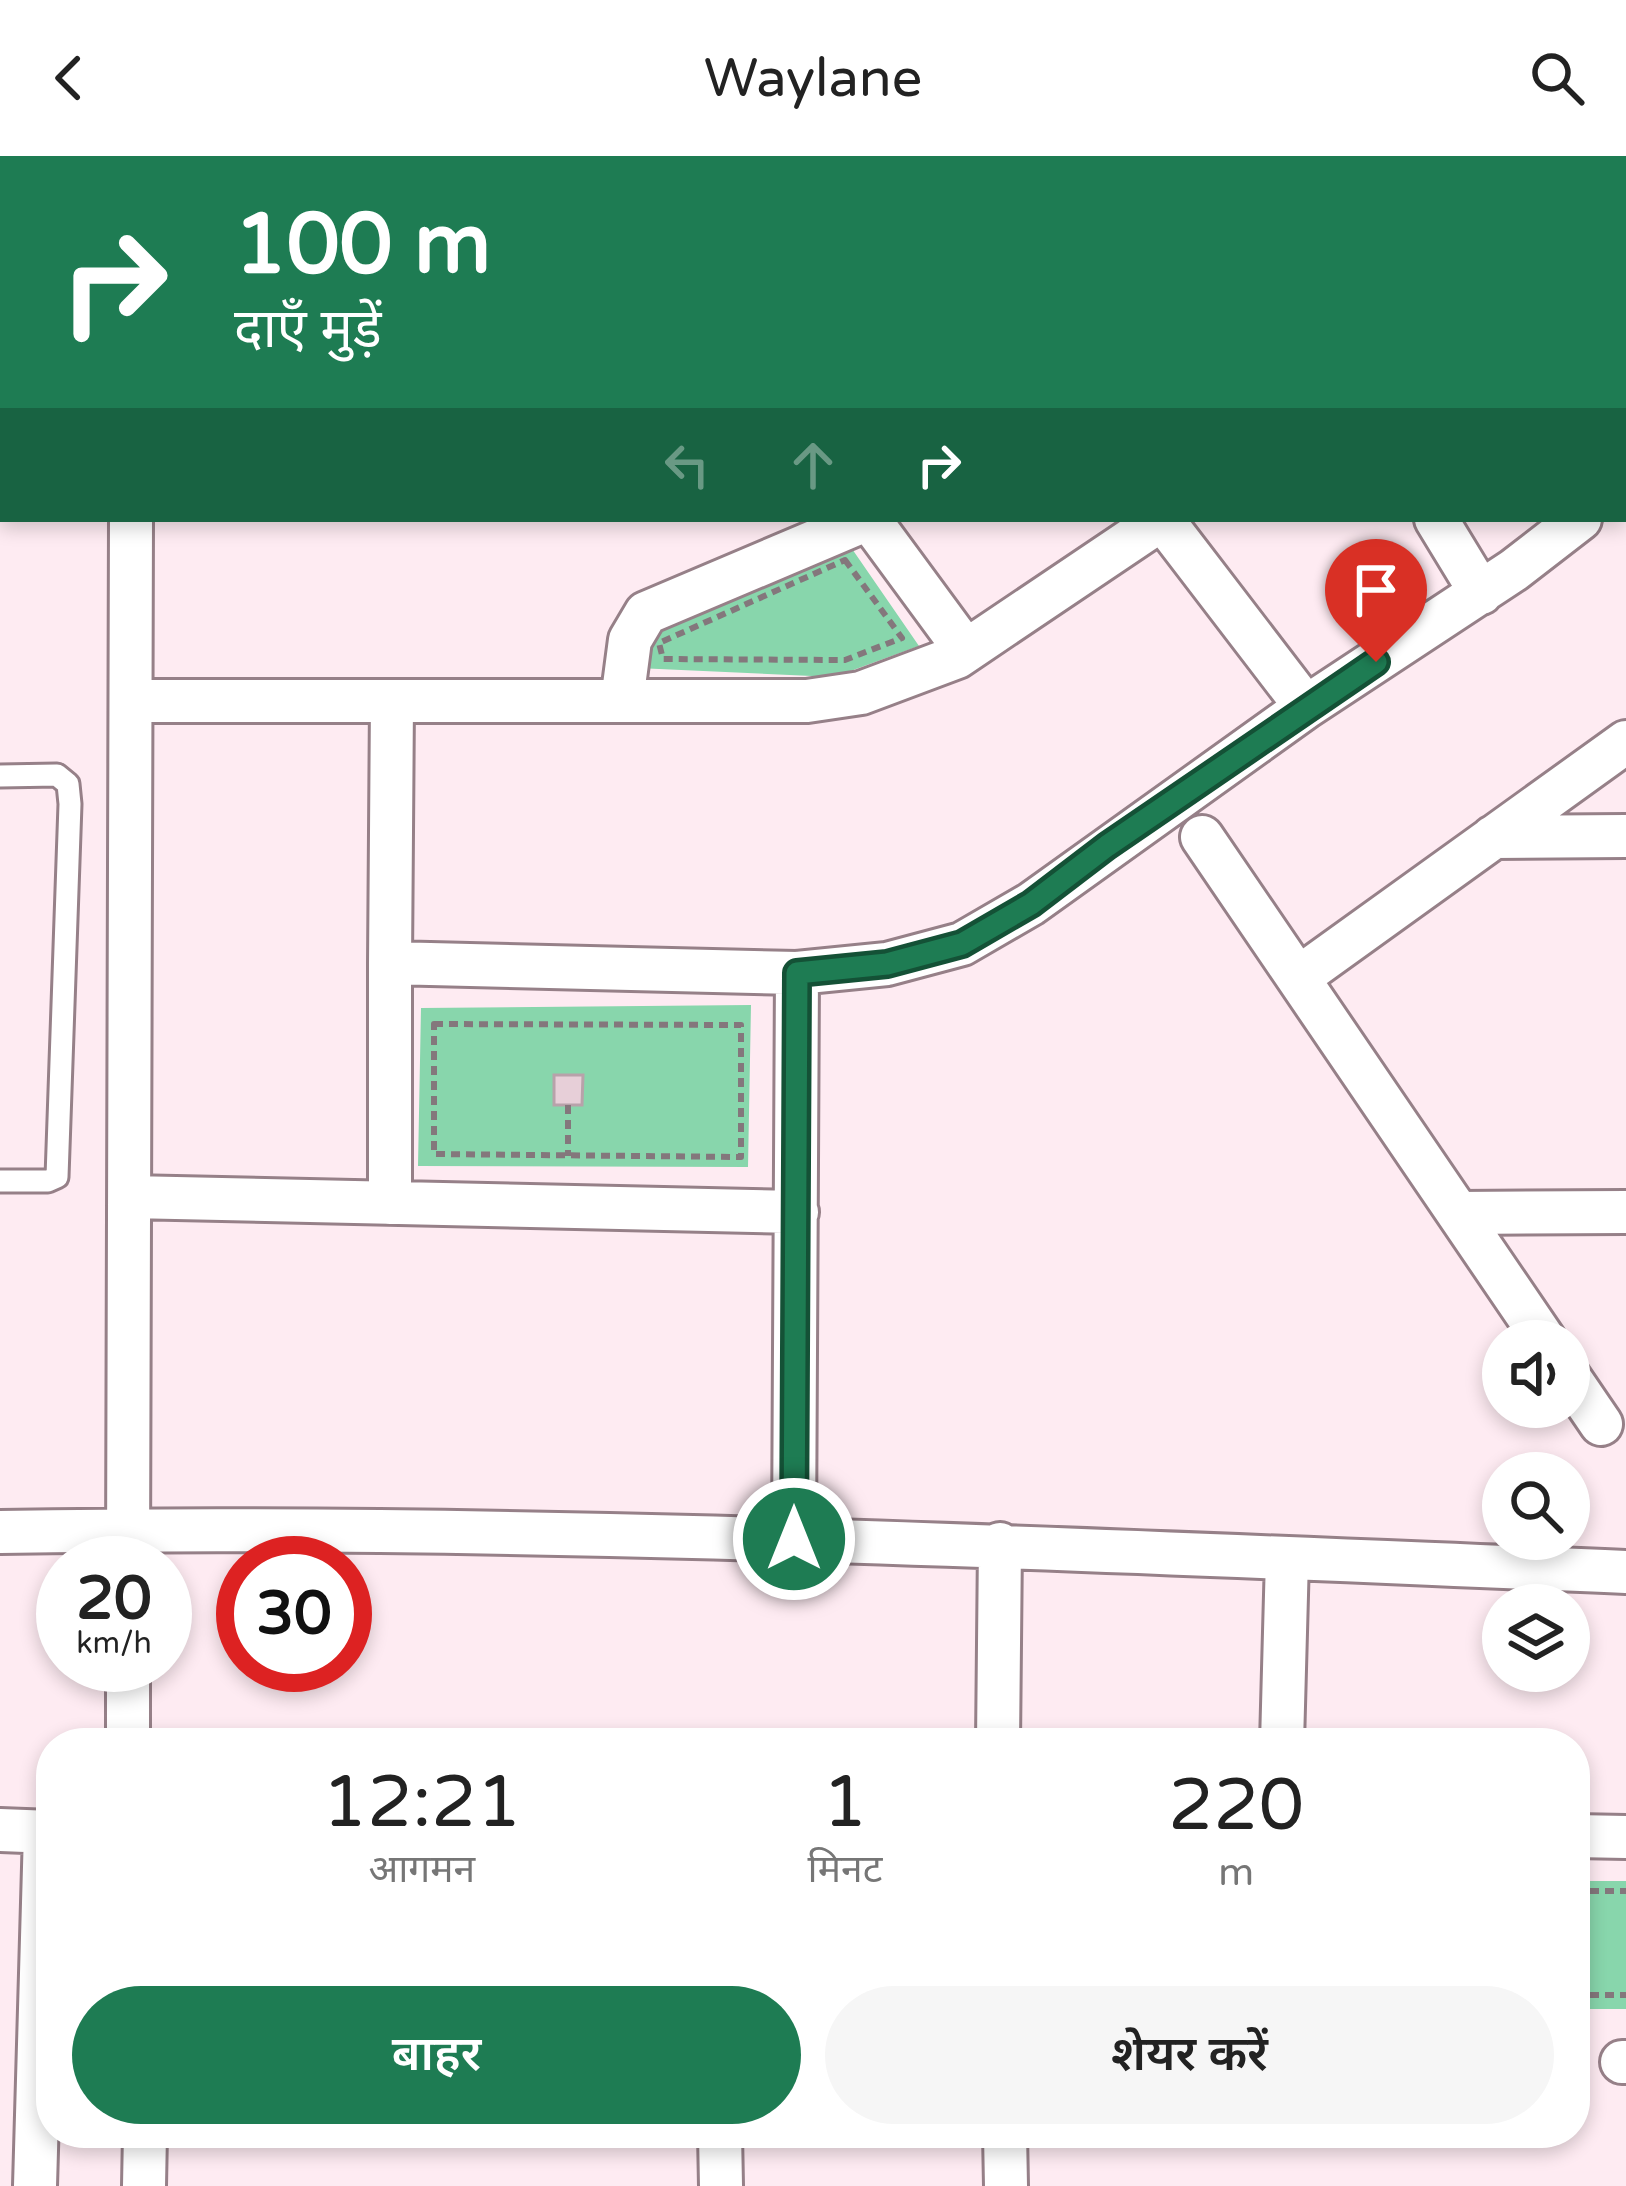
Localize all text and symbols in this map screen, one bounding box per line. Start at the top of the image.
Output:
icon: back [36,45,102,111]
icon: search [1524,45,1590,111]
text: Waylane [704,46,922,111]
text: 100 m [234,195,491,296]
icon: right [36,204,192,360]
text: दाएँ मुड़ें [234,297,382,362]
icon: left [654,432,720,498]
icon: ahead [780,432,846,498]
icon: right [906,432,972,498]
pin [1325,539,1427,662]
icon: arrive [1343,557,1409,623]
map controls [1482,1320,1590,1692]
button: sound [1482,1320,1590,1428]
button: search [1482,1452,1590,1560]
position arrow [731,1476,857,1602]
speed limit sign: 30 [216,1536,372,1692]
text: 20 [76,1563,152,1635]
button: layers [1482,1584,1590,1692]
text: km/h [76,1625,152,1662]
text: 12:21 [322,1760,522,1847]
text: 1 [822,1760,868,1847]
text: 220 [1168,1763,1304,1850]
text: आगमन [368,1846,475,1893]
text: मिनट [808,1846,882,1893]
text: m [1218,1849,1254,1896]
button: बाहर [72,1986,801,2124]
button: शेयर करें [825,1986,1554,2124]

